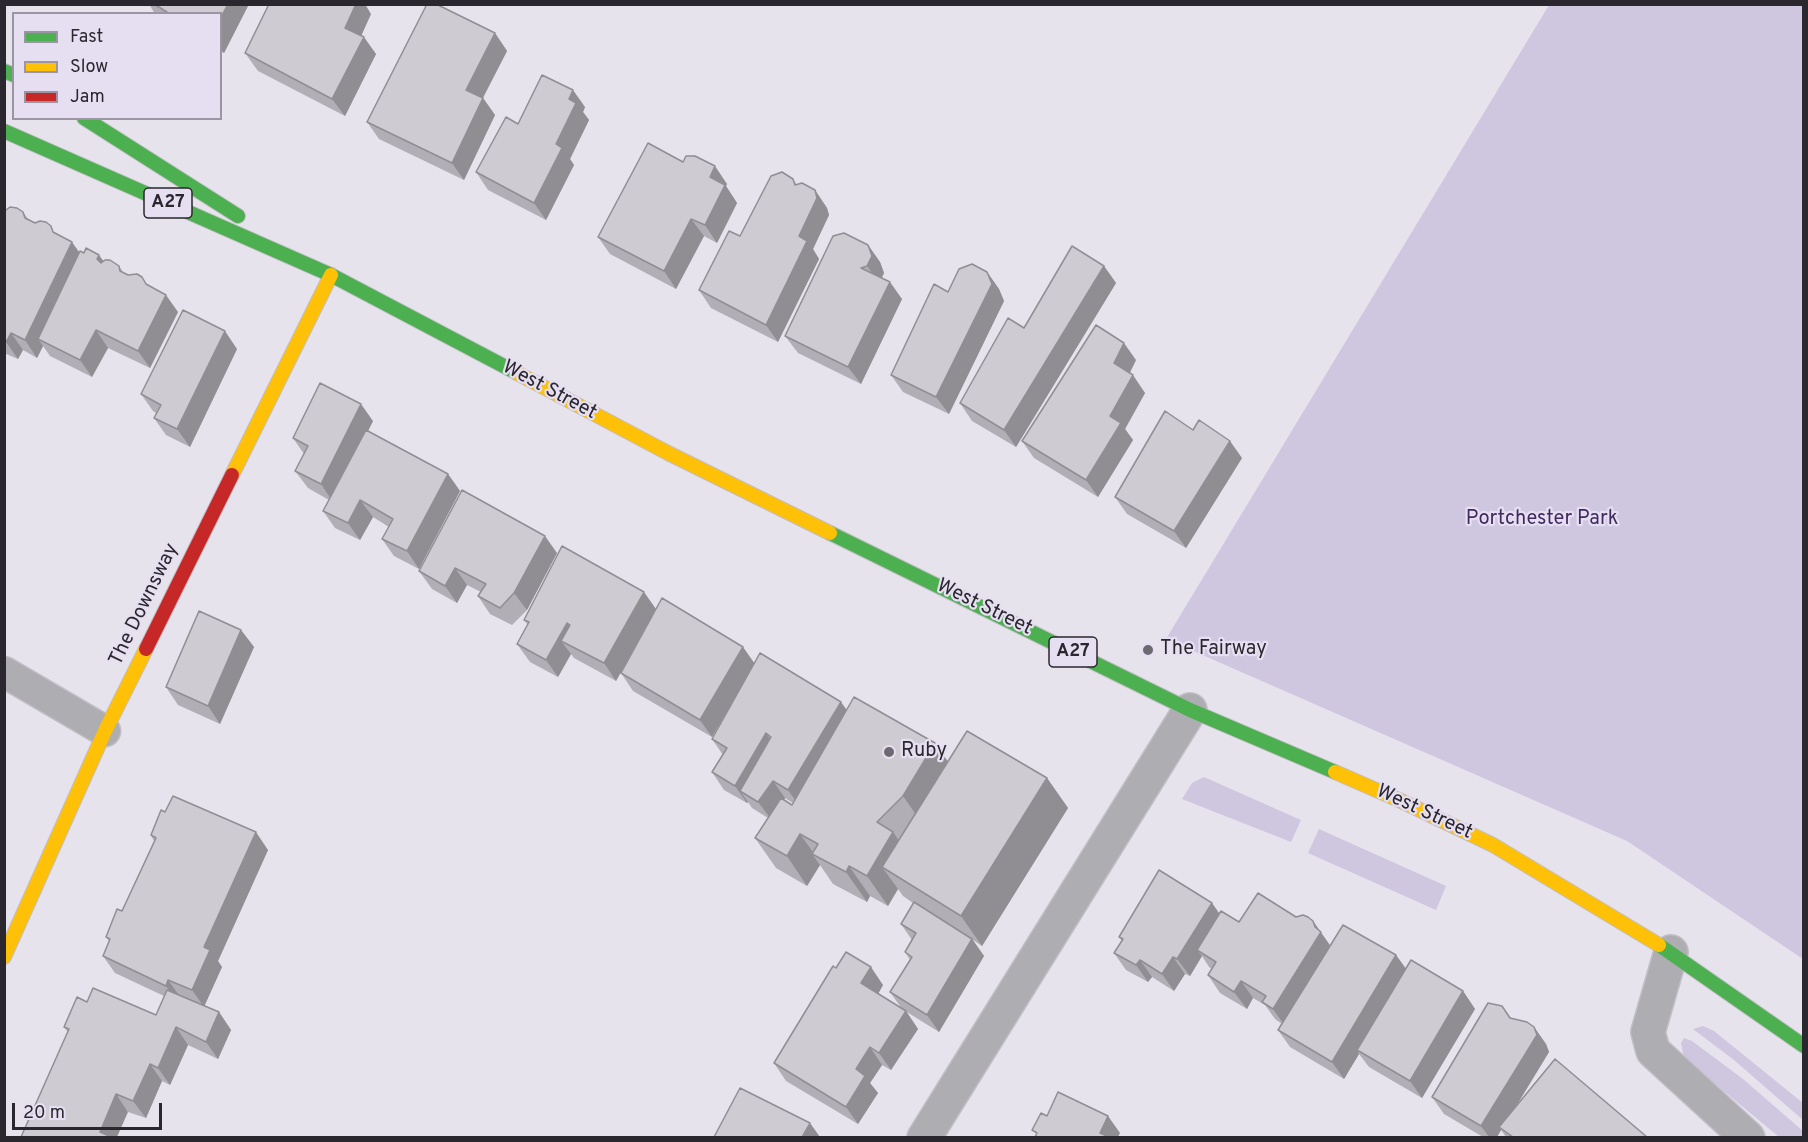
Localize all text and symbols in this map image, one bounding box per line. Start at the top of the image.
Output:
legend [12,12,222,120]
text: Fast [70,26,103,49]
text: Slow [70,56,108,79]
text: Jam [70,86,105,109]
road number: A27 [144,188,192,218]
street label: West Street [498,356,600,426]
park label: Portchester Park [1466,508,1618,532]
street label: The Downsway [105,540,185,670]
street label: West Street [932,575,1036,641]
road number: A27 [1049,637,1097,667]
place label: The Fairway [1160,638,1267,662]
marker: The Fairway [1141,643,1155,657]
place label: Ruby [901,740,947,764]
marker: Ruby [882,745,896,759]
street label: West Street [1372,780,1476,846]
scale bar [15,1091,165,1129]
text: 20 m [23,1102,65,1125]

